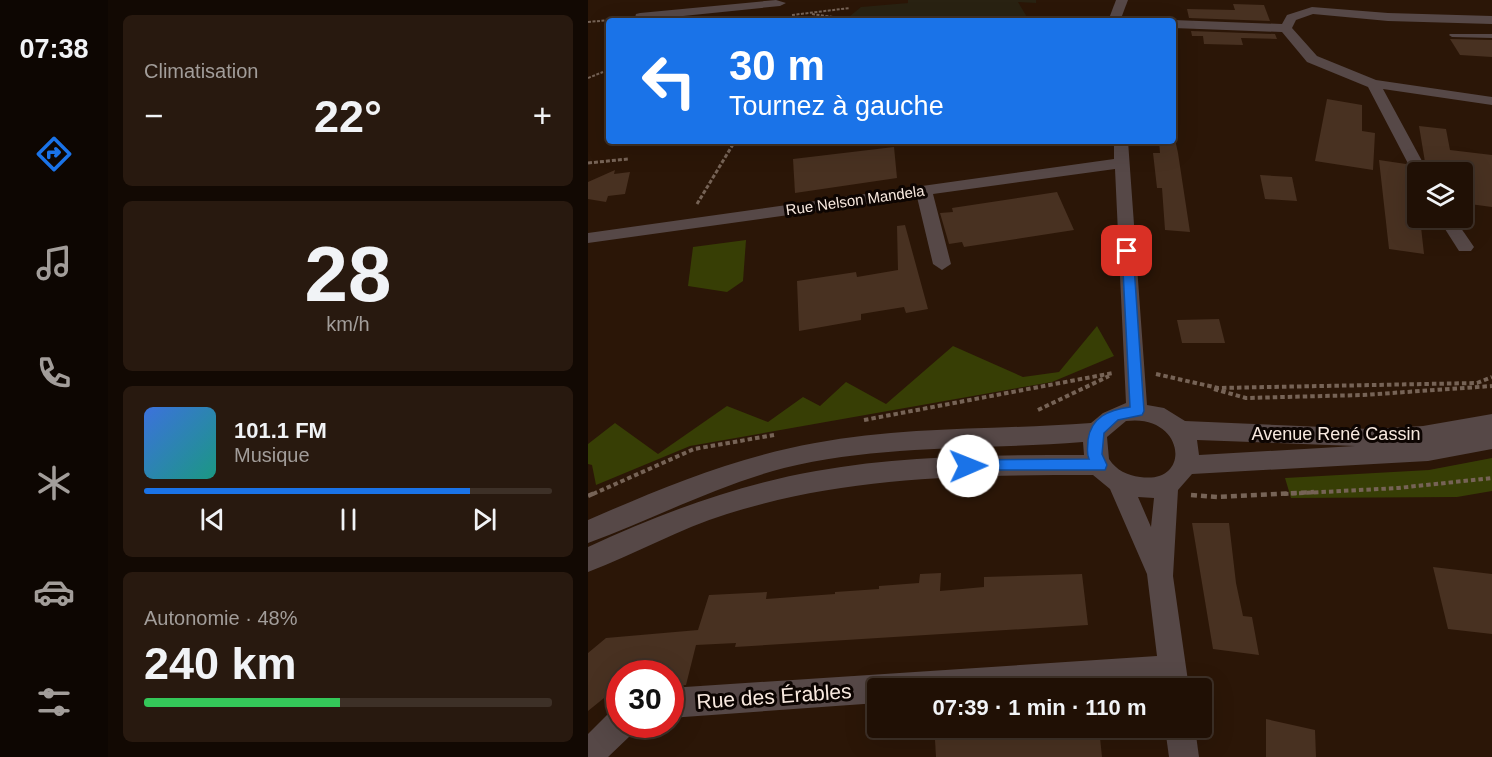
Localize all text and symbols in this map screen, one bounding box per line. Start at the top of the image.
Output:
text: 07:38 [19,34,89,64]
icon: left [630,42,708,120]
text: 30 m [729,42,825,89]
text: Climatisation [144,60,258,82]
text: 22° [314,91,382,142]
text: Tournez à gauche [729,91,944,121]
text: − [144,97,163,134]
text: + [533,97,552,134]
icon: directions [33,133,75,175]
map controls [1407,162,1473,228]
button: layers [1407,162,1473,228]
street label: Rue Nelson Mandela [784,182,926,218]
pin [1101,225,1152,276]
text: 28 [305,230,391,318]
icon: arrive [1110,234,1143,267]
icon: music [33,242,75,284]
text: km/h [326,313,370,335]
icon: phone [33,352,75,394]
text: 101.1 FM [234,418,327,443]
street label: Avenue René Cassin [1252,424,1420,444]
position arrow [936,434,1000,498]
text: Musique [234,444,310,466]
icon: climate [33,462,75,504]
icon: previous [196,503,229,536]
icon: pause [332,503,365,536]
icon: next [468,503,501,536]
icon: car [33,571,75,613]
text: Autonomie · 48% [144,607,297,629]
text: 240 km [144,638,297,689]
speed limit sign: 30 [606,660,684,738]
street label: Rue des Érables [696,679,852,713]
icon: filters [33,681,75,723]
text: 07:39 · 1 min · 110 m [933,695,1147,720]

